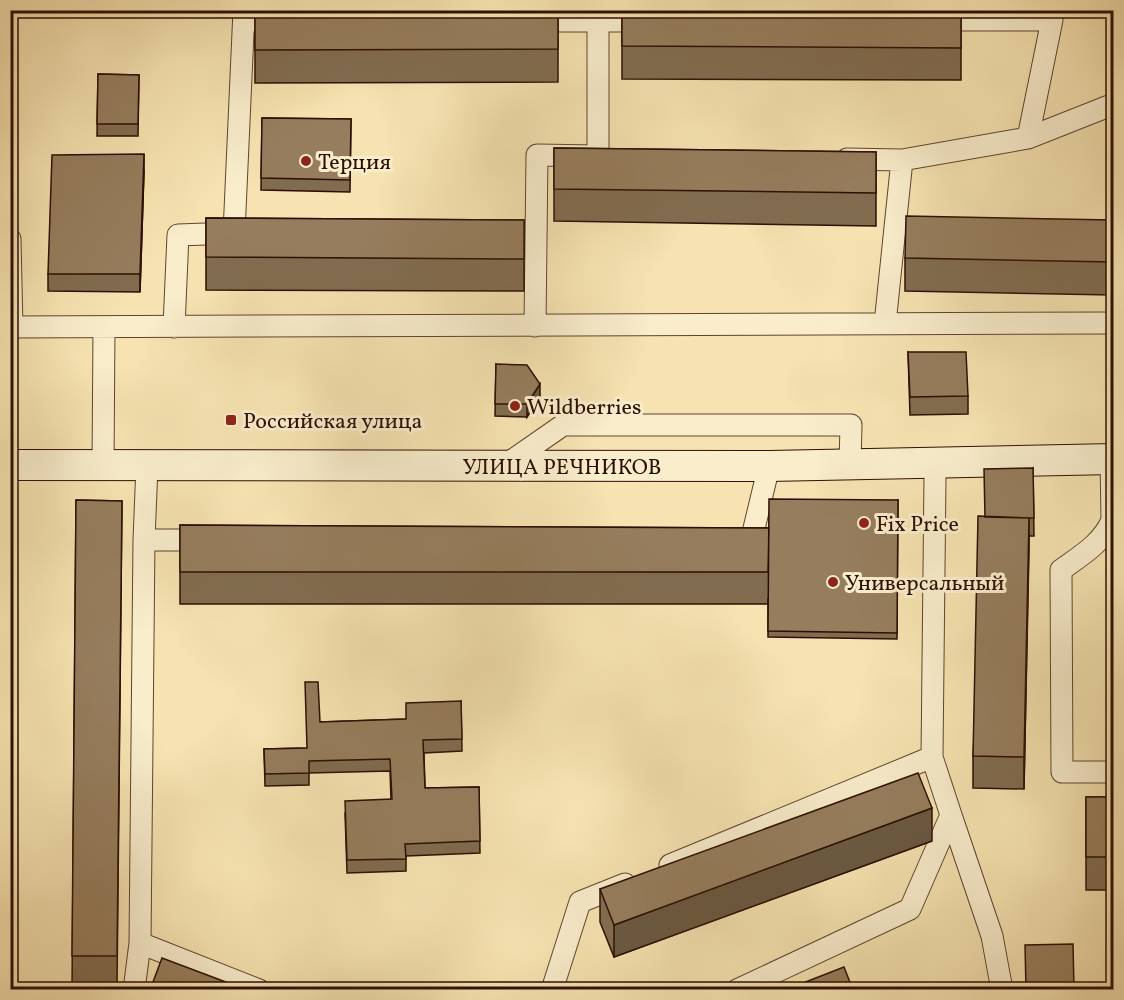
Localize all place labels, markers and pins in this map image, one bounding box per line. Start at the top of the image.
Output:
place label: Терция [318,148,391,179]
marker: Терция [299,154,313,168]
place label: Wildberries [527,393,641,424]
marker: Wildberries [508,399,522,413]
place label: Российская улица [243,407,423,438]
marker: Российская улица [224,413,238,427]
place label: Fix Price [876,510,959,541]
marker: Fix Price [857,516,871,530]
place label: Универсальный [845,569,1005,600]
marker: Универсальный [826,575,840,589]

